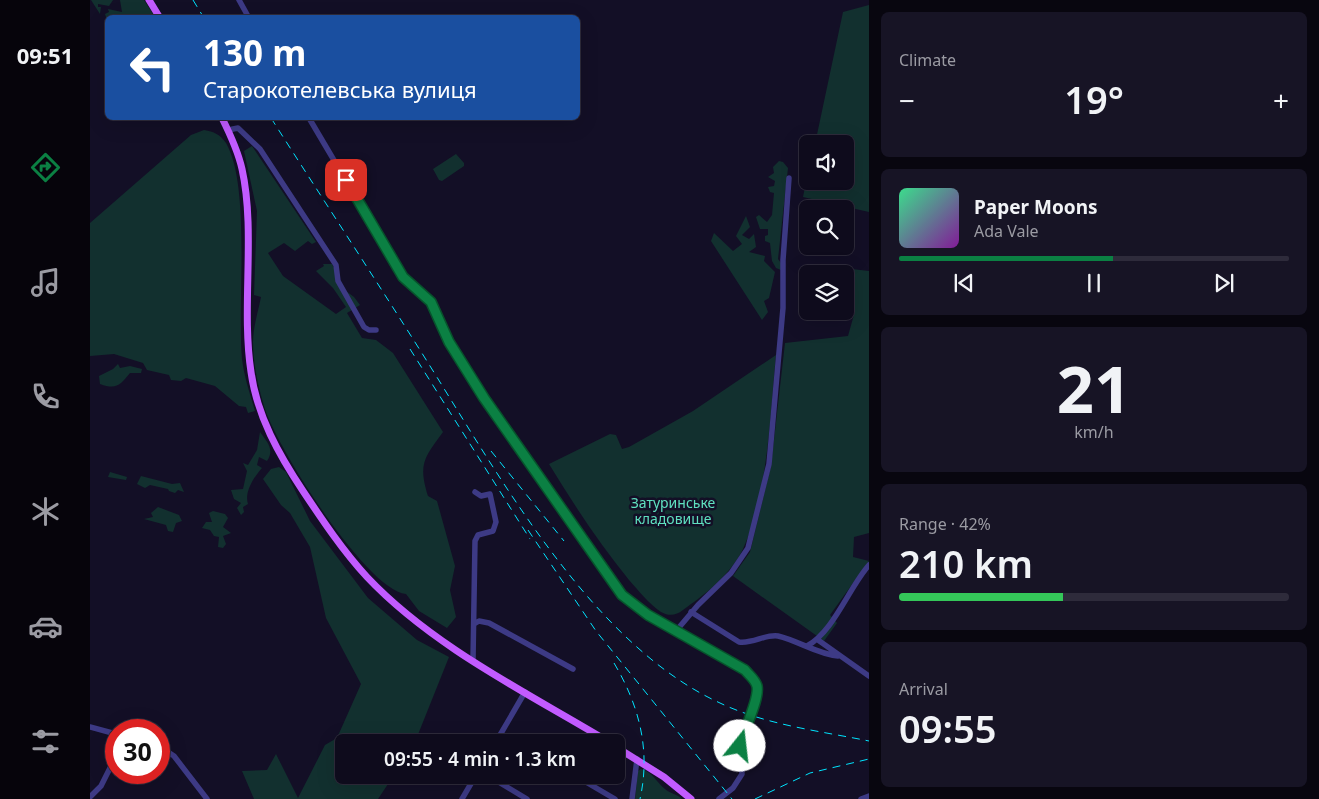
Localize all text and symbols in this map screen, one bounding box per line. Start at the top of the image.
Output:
text: 130 m [203,29,306,76]
icon: left [120,35,185,100]
text: 09:51 [17,40,73,70]
text: Climate [899,49,956,71]
text: 19° [1064,73,1124,125]
text: Старокотелевська вулиця [203,74,477,104]
text: − [899,81,915,119]
text: + [1273,81,1289,119]
map controls [799,135,854,320]
button: sound [799,135,854,190]
icon: directions [28,150,63,185]
pin [325,159,367,201]
icon: arrive [332,166,360,194]
text: Paper Moons [974,194,1098,220]
button: search [799,200,854,255]
text: Ada Vale [974,220,1039,242]
icon: music [28,265,63,300]
button: layers [799,265,854,320]
icon: previous [950,269,978,297]
icon: pause [1080,269,1108,297]
icon: next [1210,269,1238,297]
text: 21 [1057,344,1131,432]
icon: phone [28,379,63,414]
text: km/h [1074,421,1114,443]
park label: Затуринське кладовище [631,493,716,528]
icon: climate [28,494,63,529]
text: Range · 42% [899,513,991,535]
text: 210 km [899,537,1033,589]
icon: car [28,609,63,644]
text: Arrival [899,678,948,700]
text: 09:55 [899,702,996,754]
speed limit sign: 30 [105,719,170,784]
position arrow [713,719,765,771]
icon: filters [28,724,63,759]
text: 09:55 · 4 min · 1.3 km [384,746,576,772]

